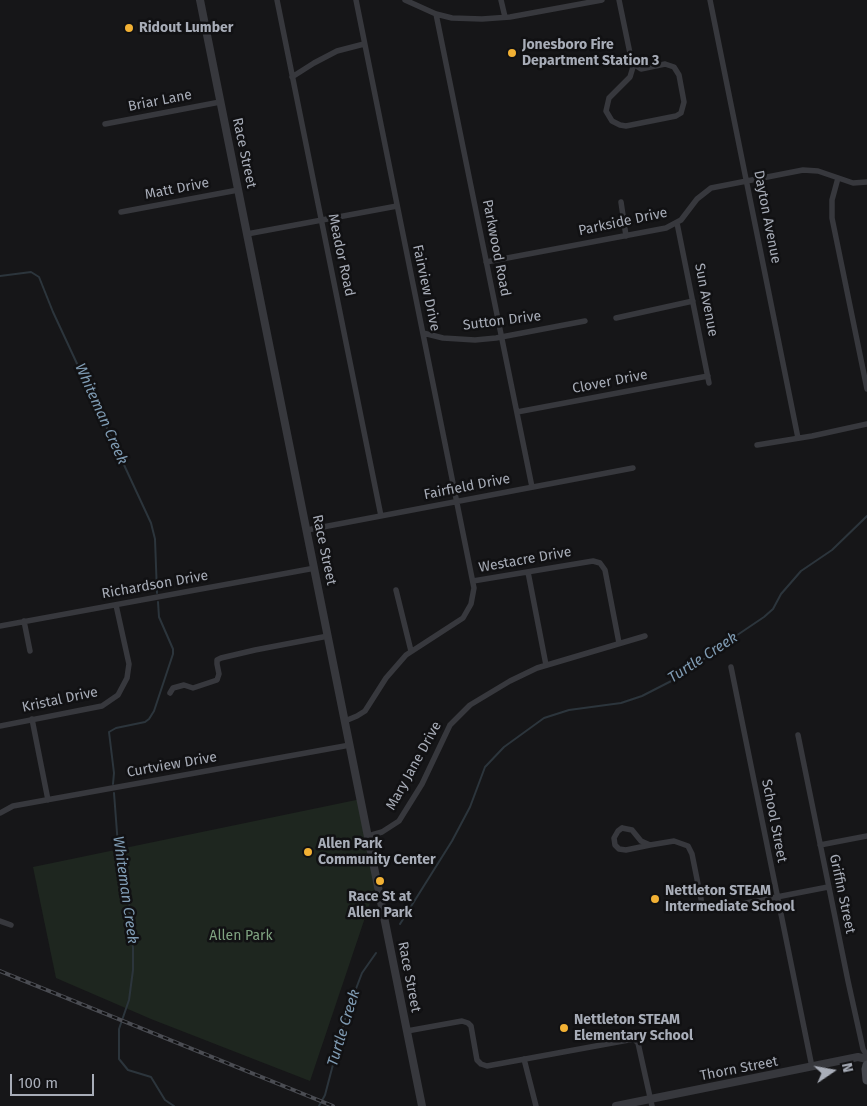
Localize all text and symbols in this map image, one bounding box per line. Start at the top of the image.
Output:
place label: Ridout Lumber [139,20,233,36]
marker: Ridout Lumber [123,22,135,34]
place label: Jonesboro Fire Department Station 3 [522,37,659,70]
marker: Jonesboro Fire Department Station 3 [506,47,518,59]
street label: Briar Lane [127,87,193,115]
street label: Race Street [228,116,260,190]
street label: Dayton Avenue [750,169,784,265]
street label: Matt Drive [143,175,211,203]
street label: Parkwood Road [478,198,514,298]
street label: Parkside Drive [577,204,669,240]
street label: Meador Road [324,212,358,298]
street label: Fairview Drive [409,243,443,333]
street label: Sun Avenue [691,262,721,338]
street label: Sutton Drive [462,308,542,334]
water label: Whiteman Creek [71,361,131,467]
street label: Clover Drive [571,366,649,398]
street label: Fairfield Drive [422,470,512,504]
street label: Race Street [308,513,340,587]
street label: Westacre Drive [477,544,573,576]
street label: Richardson Drive [100,567,210,603]
water label: Turtle Creek [665,629,741,687]
street label: Kristal Drive [20,684,100,716]
street label: Mary Jane Drive [383,719,445,813]
street label: Curtview Drive [126,749,218,781]
street label: School Street [758,778,790,864]
water label: Whiteman Creek [109,835,141,945]
place label: Allen Park Community Center [318,836,436,869]
marker: Allen Park Community Center [302,846,314,858]
street label: Griffin Street [825,853,859,935]
marker: Race St at Allen Park [374,875,386,887]
place label: Nettleton STEAM Intermediate School [665,883,795,916]
place label: Race St at Allen Park [348,889,412,922]
marker: Nettleton STEAM Intermediate School [649,893,661,905]
park label: Allen Park [209,928,273,944]
street label: Race Street [394,940,424,1014]
water label: Turtle Creek [324,987,364,1069]
place label: Nettleton STEAM Elementary School [574,1012,693,1044]
marker: Nettleton STEAM Elementary School [558,1022,570,1034]
north arrow [807,1046,857,1096]
street label: Thorn Street [699,1053,779,1085]
text: N [838,1061,856,1074]
scale bar [12,1064,96,1096]
text: 100 m [18,1074,58,1092]

